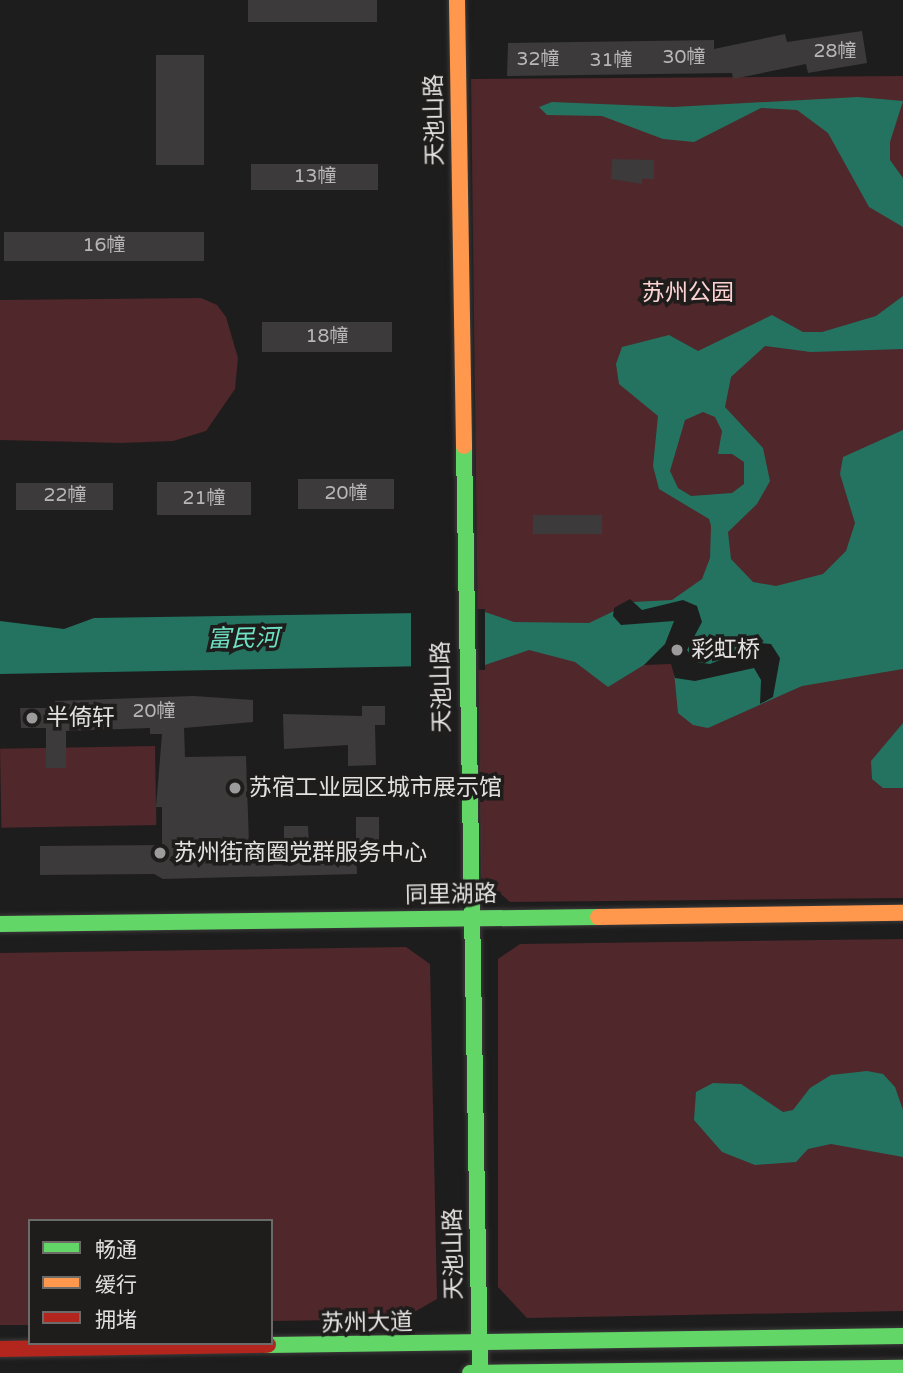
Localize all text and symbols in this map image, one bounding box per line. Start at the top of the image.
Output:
house number: 28幢 [814,41,856,63]
house number: 30幢 [663,47,705,69]
house number: 32幢 [517,49,559,71]
house number: 31幢 [590,50,632,72]
street label: 天池山路 [420,74,450,166]
house number: 13幢 [294,166,336,188]
house number: 16幢 [83,235,125,257]
park label: 苏州公园 [642,279,734,307]
house number: 18幢 [306,326,348,348]
house number: 20幢 [325,483,367,505]
house number: 22幢 [44,485,86,507]
house number: 21幢 [183,488,225,510]
water label: 富民河 [207,624,279,654]
place label: 彩虹桥 [691,636,760,664]
street label: 天池山路 [427,641,457,733]
marker: 彩虹桥 [669,642,685,658]
house number: 20幢 [133,701,175,723]
place label: 半倚轩 [46,704,115,732]
marker: 半倚轩 [24,710,40,726]
place label: 苏宿工业园区城市展示馆 [249,774,502,802]
marker: 苏宿工业园区城市展示馆 [227,780,243,796]
place label: 苏州街商圈党群服务中心 [174,839,427,867]
marker: 苏州街商圈党群服务中心 [152,845,168,861]
street label: 同里湖路 [405,880,497,910]
street label: 天池山路 [439,1208,469,1300]
legend [28,1219,273,1345]
text: 畅通 [95,1238,137,1263]
text: 缓行 [95,1273,137,1298]
text: 拥堵 [95,1308,137,1333]
street label: 苏州大道 [321,1308,413,1338]

